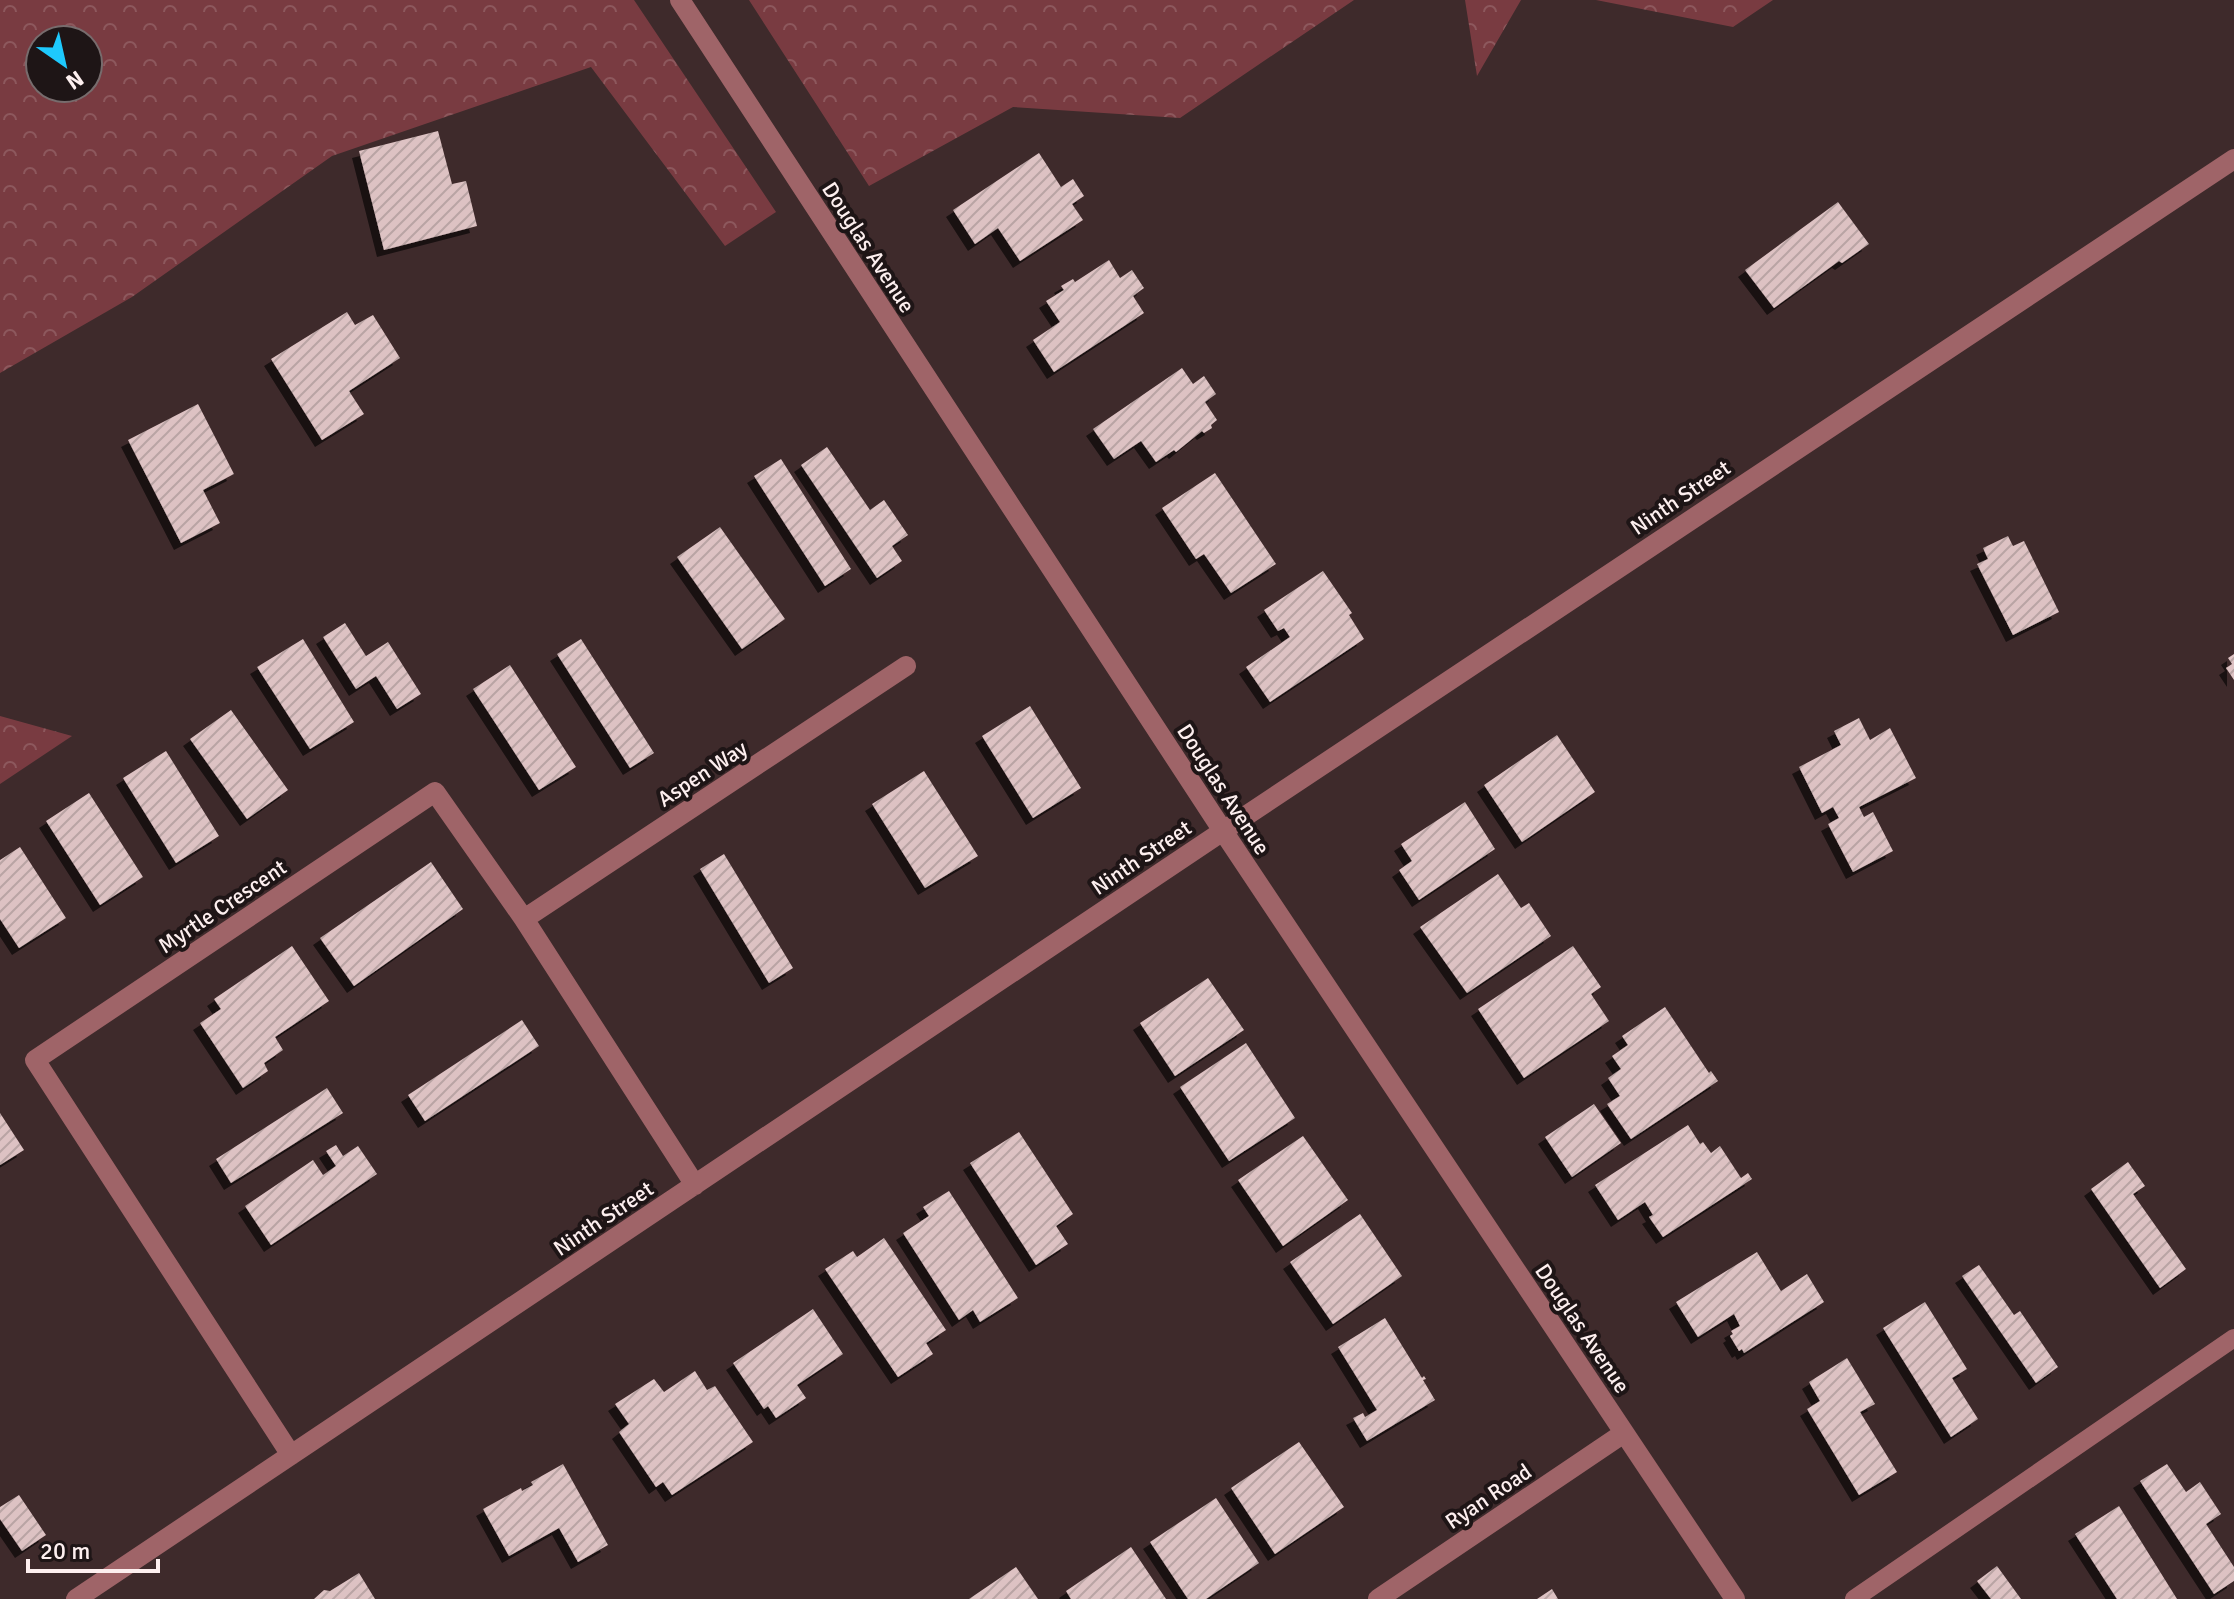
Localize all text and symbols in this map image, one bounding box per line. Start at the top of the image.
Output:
north arrow [24,24,104,104]
text: N [61,65,89,96]
street label: Douglas Avenue [816,177,921,318]
street label: Ninth Street [1625,454,1736,541]
street label: Douglas Avenue [1171,719,1276,860]
street label: Aspen Way [652,734,753,812]
street label: Ninth Street [1086,814,1197,901]
street label: Myrtle Crescent [153,853,292,959]
street label: Ninth Street [548,1175,659,1262]
street label: Douglas Avenue [1529,1258,1636,1398]
street label: Ryan Road [1440,1458,1537,1535]
scale bar [28,1523,158,1573]
text: 20 m [40,1536,90,1566]

